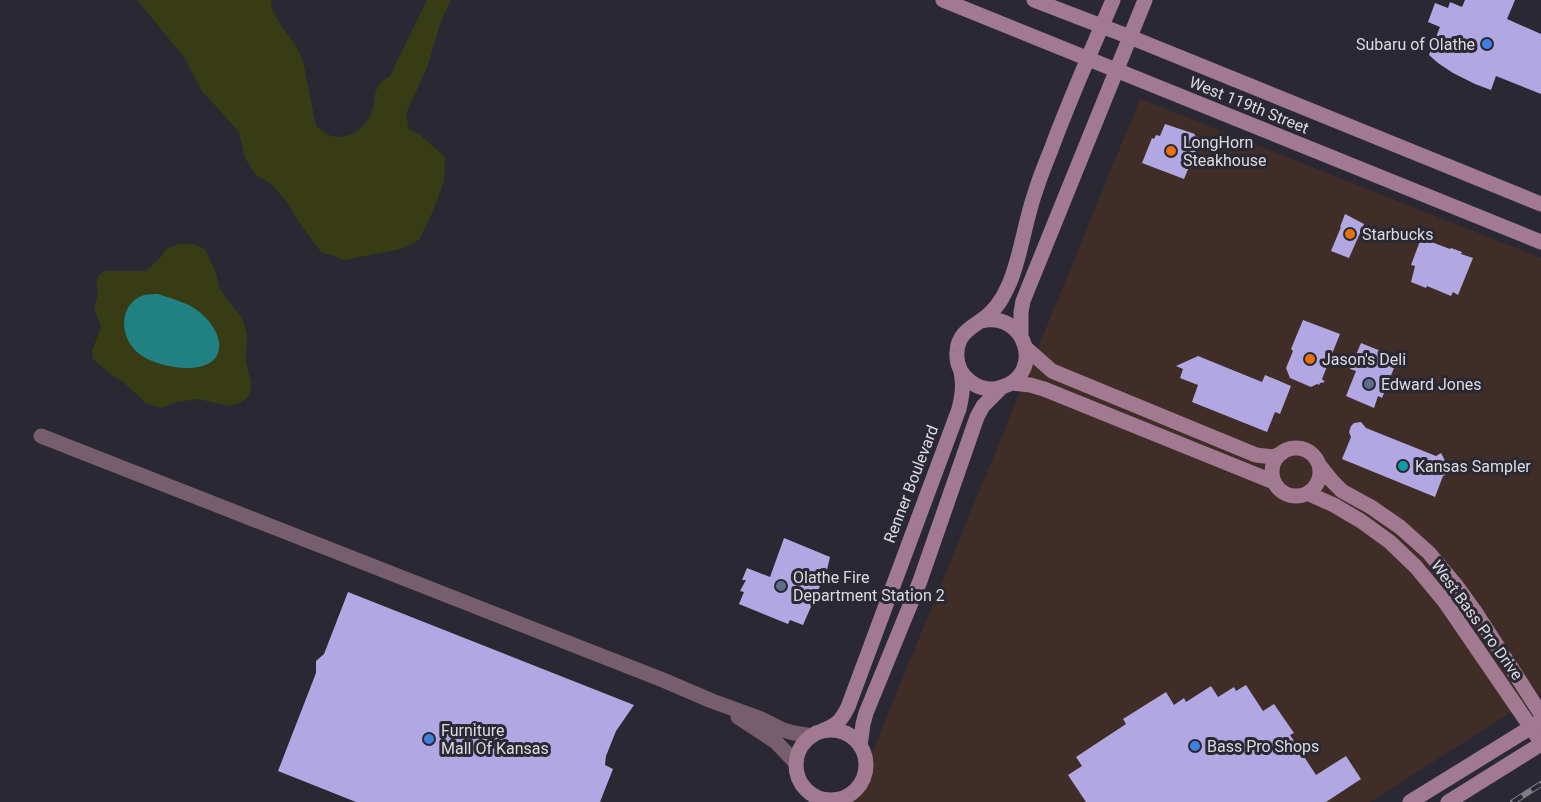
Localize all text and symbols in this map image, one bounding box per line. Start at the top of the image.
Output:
place label: Subaru of Olathe [1356,35,1475,54]
marker: Subaru of Olathe [1480,37,1494,51]
street label: West 119th Street [1187,72,1311,138]
place label: LongHorn Steakhouse [1183,133,1267,170]
marker: LongHorn Steakhouse [1164,144,1178,158]
place label: Starbucks [1362,225,1433,244]
marker: Starbucks [1343,227,1357,241]
place label: Jason's Deli [1322,350,1406,369]
marker: Jason's Deli [1303,352,1317,366]
place label: Edward Jones [1381,375,1482,394]
marker: Edward Jones [1362,377,1376,391]
street label: Renner Boulevard [880,422,942,546]
place label: Kansas Sampler [1415,457,1531,476]
marker: Kansas Sampler [1396,459,1410,473]
street label: West Bass Pro Drive [1427,556,1527,684]
place label: Olathe Fire Department Station 2 [793,568,945,605]
marker: Olathe Fire Department Station 2 [774,579,788,593]
place label: Furniture Mall Of Kansas [441,721,549,758]
marker: Furniture Mall Of Kansas [422,732,436,746]
place label: Bass Pro Shops [1207,737,1319,756]
marker: Bass Pro Shops [1188,739,1202,753]

